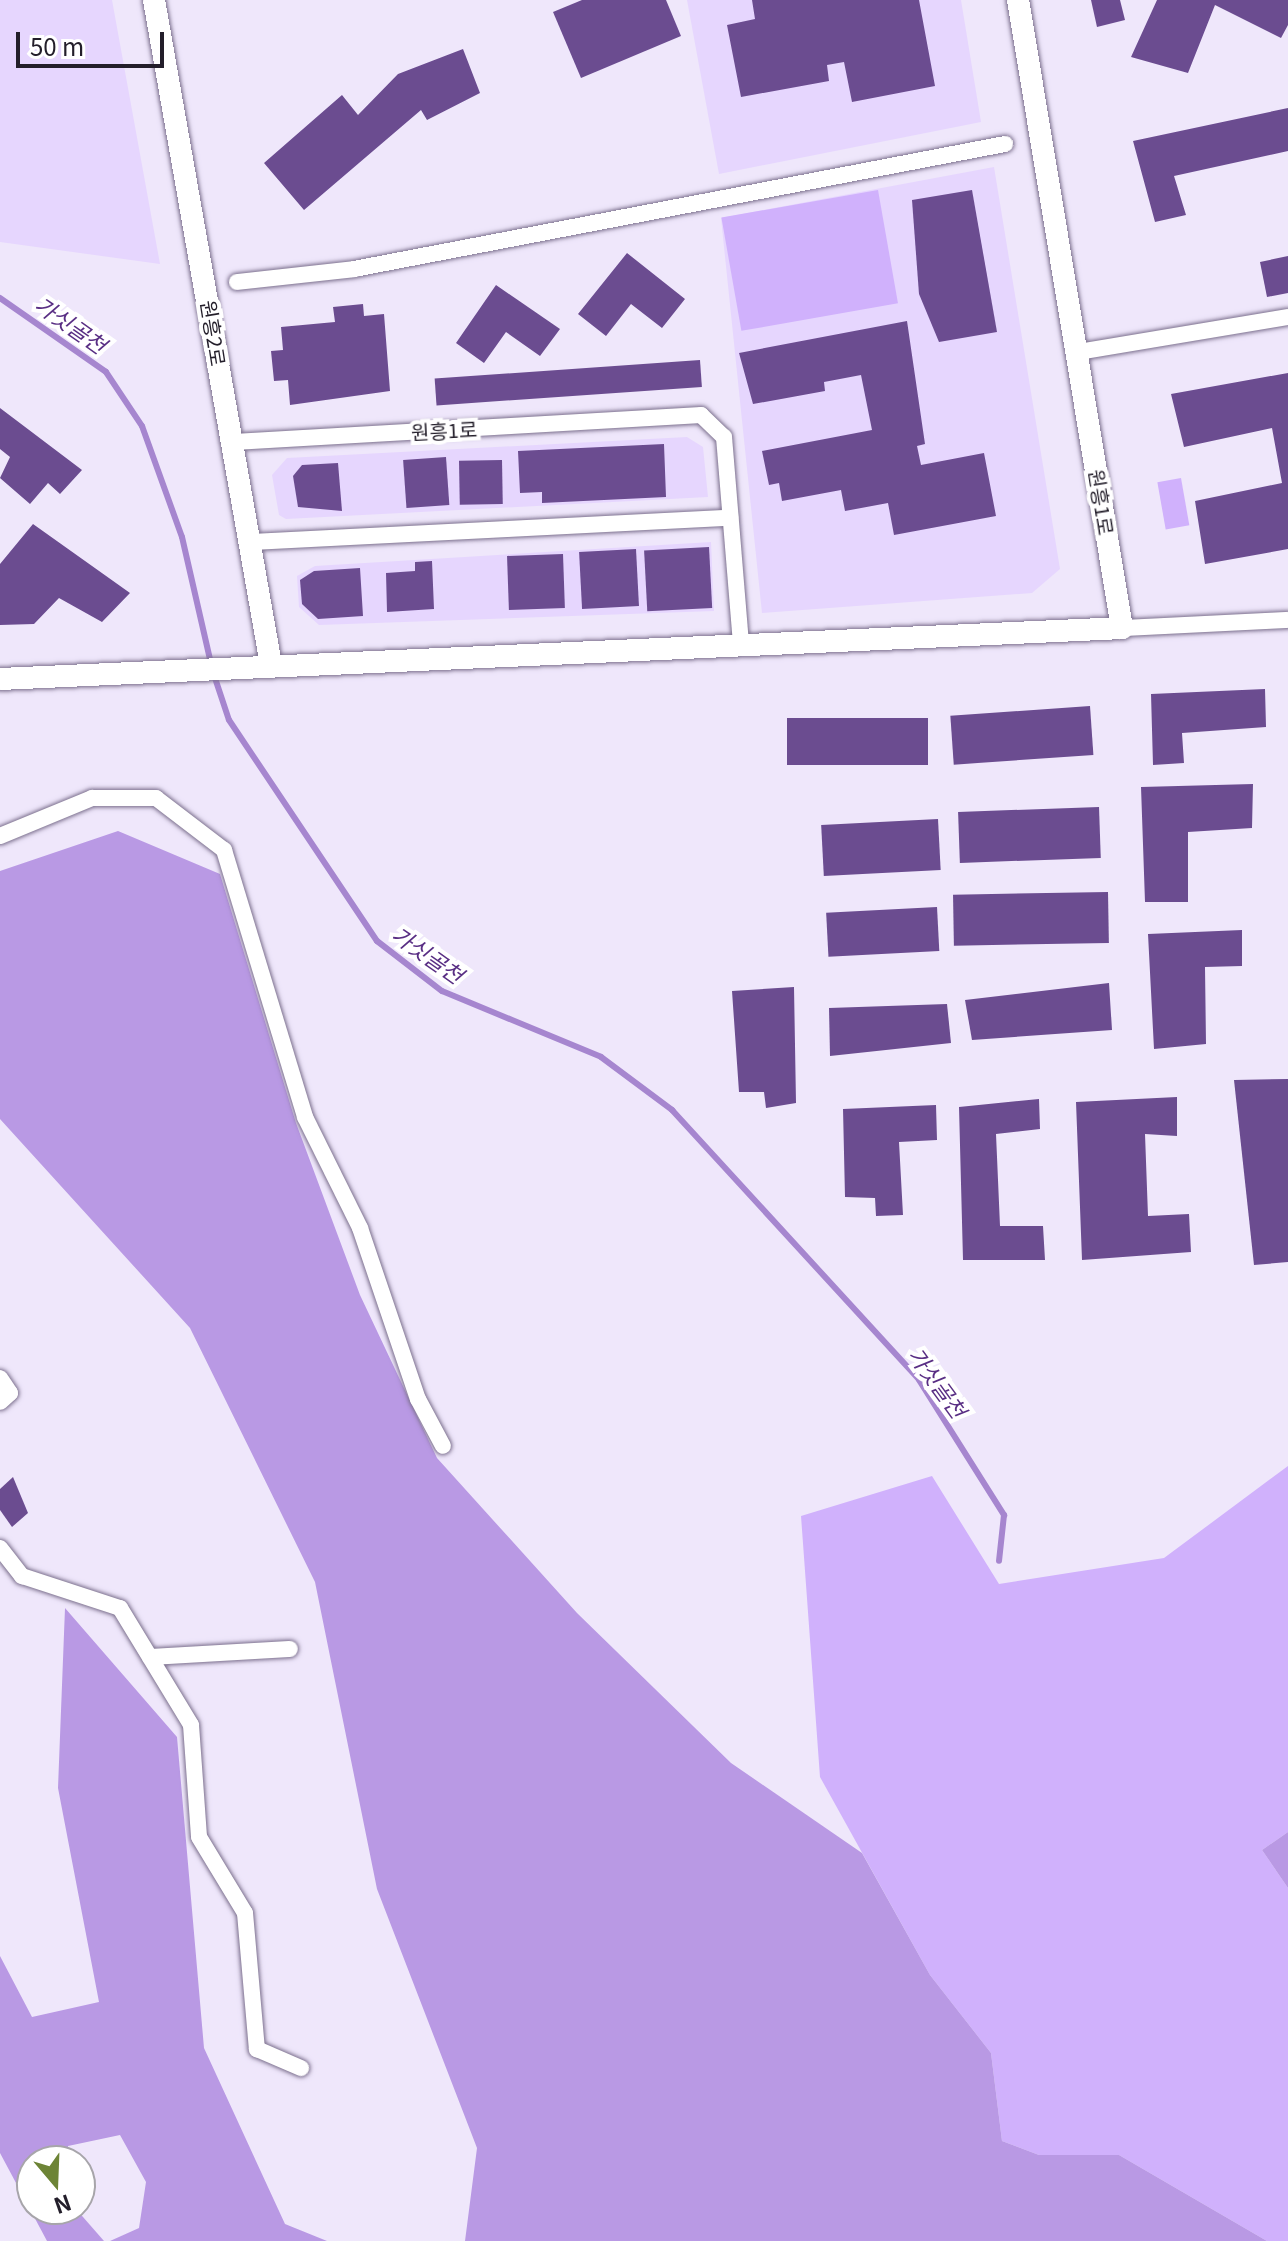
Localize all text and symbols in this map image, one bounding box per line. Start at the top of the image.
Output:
scale bar [20,16,168,66]
text: 50 m [30,28,84,63]
water label: 가싯골천 [30,290,112,358]
street label: 원흥2로 [197,298,231,368]
street label: 원흥1로 [410,416,478,444]
street label: 원흥1로 [1085,467,1119,537]
water label: 가싯골천 [387,920,469,988]
water label: 가싯골천 [904,1341,972,1423]
north arrow [16,2145,96,2225]
text: N [50,2188,76,2224]

